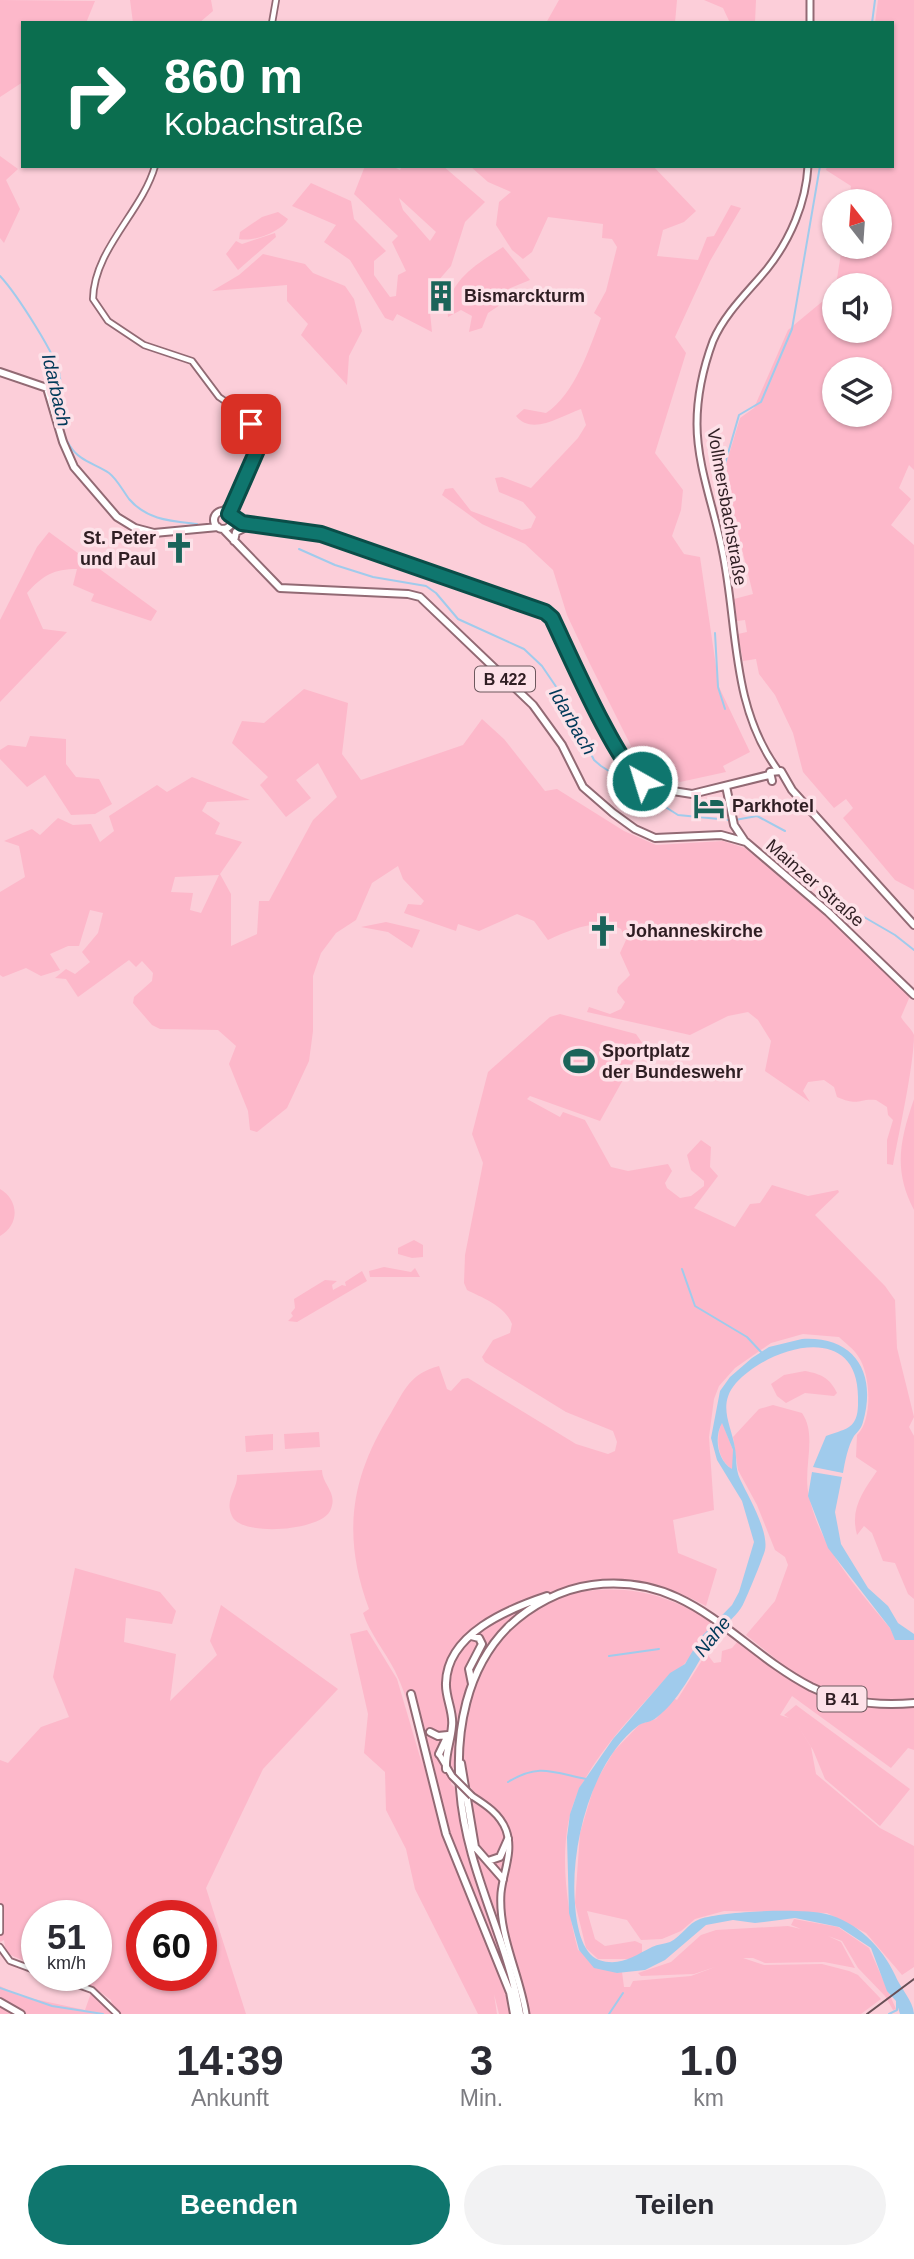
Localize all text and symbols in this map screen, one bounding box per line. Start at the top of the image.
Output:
icon: right [49,49,140,140]
text: 860 m [164,49,303,103]
text: Kobachstraße [164,106,363,142]
north arrow [822,189,892,259]
map controls [822,189,892,427]
button: sound [822,273,892,343]
building icon: Bismarckturm [424,279,458,313]
place label: Bismarckturm [464,286,585,306]
water label: Idarbach [38,352,75,429]
button: layers [822,357,892,427]
pin [221,394,281,454]
icon: arrive [232,405,270,443]
street label: Vollmersbachstraße [703,427,751,587]
place label: St. Peter und Paul [80,528,156,569]
church icon: St. Peter und Paul [162,531,196,565]
road number: B 422 [475,666,535,692]
water label: Idarbach [545,684,600,759]
position arrow [605,744,679,818]
hotel icon: Parkhotel [692,789,726,823]
place label: Parkhotel [732,796,814,816]
street label: Mainzer Straße [762,835,868,931]
church icon: Johanneskirche [586,914,620,948]
place label: Johanneskirche [626,921,763,941]
place label: Sportplatz der Bundeswehr [602,1041,743,1082]
sports icon: Sportplatz der Bundeswehr [562,1044,596,1078]
water label: Nahe [690,1612,735,1661]
road number: B 41 [818,1686,866,1712]
speed limit sign: 60 [126,1900,217,1991]
text: 51 [47,1917,86,1956]
text: km/h [47,1953,86,1973]
text: 14:39 [176,2037,284,2084]
text: 3 [470,2037,493,2084]
text: 1.0 [679,2037,738,2084]
text: Ankunft [191,2085,269,2111]
text: Min. [460,2085,503,2111]
text: km [693,2085,724,2111]
button: Beenden [28,2165,450,2245]
button: Teilen [464,2165,886,2245]

